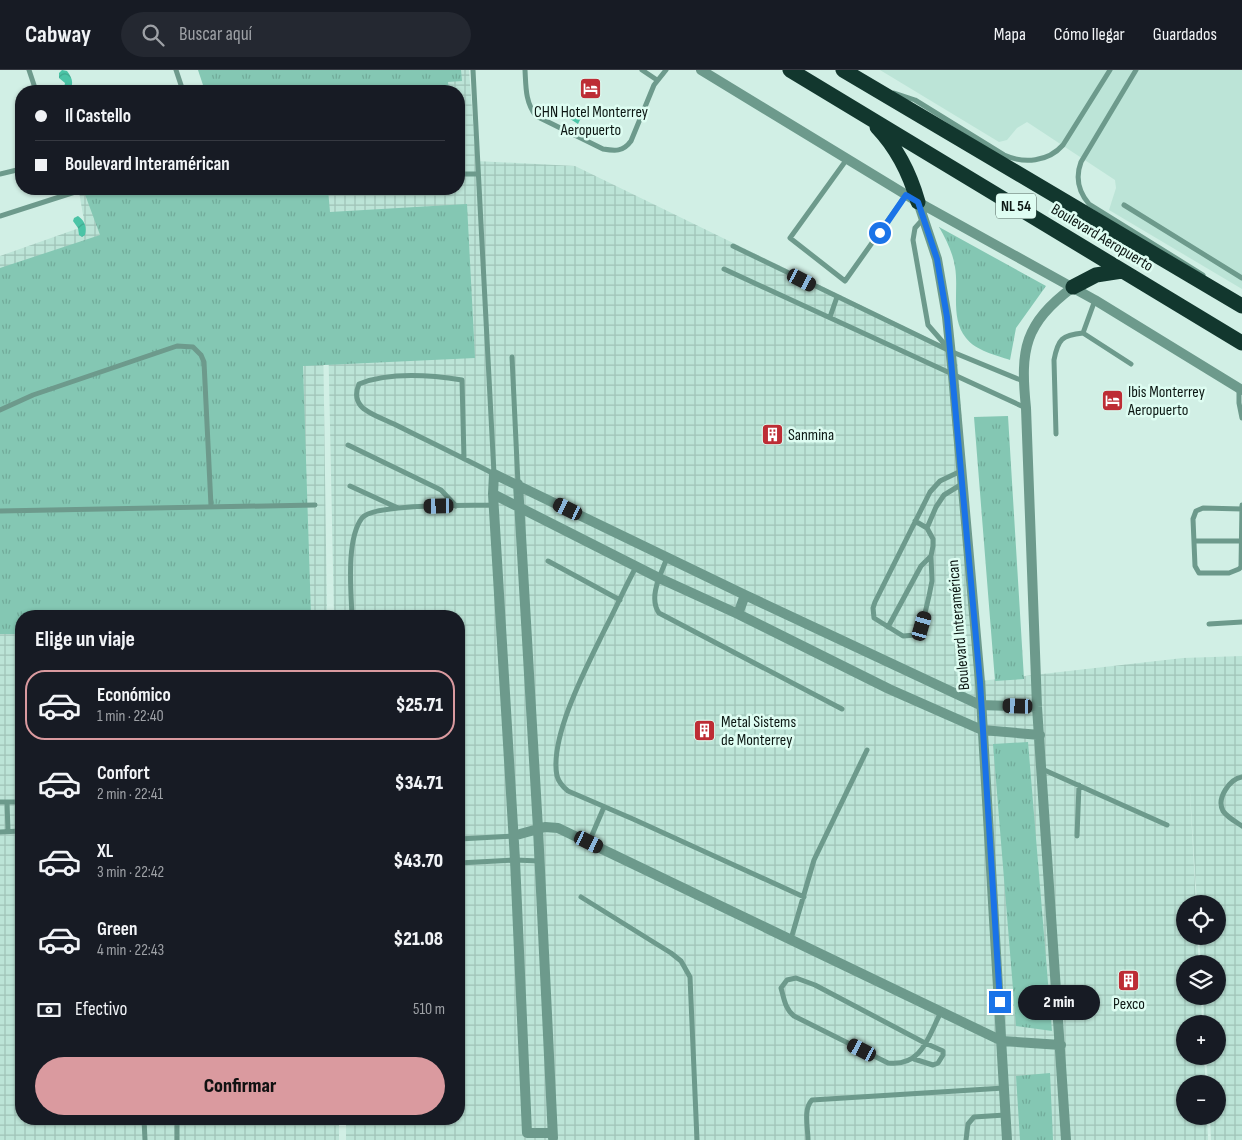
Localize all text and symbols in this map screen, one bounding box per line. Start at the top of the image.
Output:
search box [121,12,471,57]
text: Cabway [25,20,91,49]
icon: search [139,21,167,49]
text: Buscar aquí [179,23,252,46]
text: Mapa [994,24,1026,45]
text: Cómo llegar [1054,24,1125,45]
text: Guardados [1153,24,1217,45]
hotel icon: CHN Hotel Monterrey Aeropuerto [579,76,603,100]
place label: CHN Hotel Monterrey Aeropuerto [534,103,648,140]
text: Il Castello [65,105,131,128]
text: Boulevard Interamérican [65,153,230,176]
road number: NL 54 [996,194,1036,218]
street label: Boulevard Aeropuerto [1047,200,1157,276]
route start [869,222,891,244]
car [785,267,818,293]
place label: Ibis Monterrey Aeropuerto [1127,383,1205,420]
hotel icon: Ibis Monterrey Aeropuerto [1100,389,1124,413]
building icon: Sanmina [760,423,784,447]
place label: Sanmina [788,426,834,445]
car [551,496,584,522]
car [423,498,454,514]
street label: Boulevard Interamérican [944,559,974,691]
car [910,610,933,642]
text: Elige un viaje [35,626,135,653]
icon: car [37,683,82,728]
text: Económico [97,684,171,707]
text: $25.71 [396,694,443,717]
car [1002,698,1033,714]
text: 1 min · 22:40 [97,707,164,726]
place label: Metal Sistems de Monterrey [721,713,796,750]
building icon: Metal Sistems de Monterrey [693,719,717,743]
icon: car [37,761,82,806]
text: Confort [97,762,150,785]
text: $34.71 [395,772,443,795]
text: 2 min · 22:41 [97,785,163,804]
car [572,829,605,855]
icon: car [37,839,82,884]
text: XL [97,840,113,863]
text: $43.70 [393,850,443,873]
text: 3 min · 22:42 [97,863,164,882]
map controls [1176,895,1226,1125]
button: locate [1176,895,1226,945]
icon: car [37,917,82,962]
text: Green [97,918,137,941]
text: $21.08 [394,928,443,951]
text: 4 min · 22:43 [97,941,164,960]
button: layers [1176,955,1226,1005]
building icon: Pexco [1117,968,1141,992]
callout: 2 min [1018,984,1100,1020]
route end [989,991,1011,1013]
text: 2 min [1043,993,1075,1012]
place label: Pexco [1113,995,1145,1014]
icon: cash [35,996,63,1024]
text: Efectivo [75,998,127,1021]
text: 510 m [413,1000,445,1019]
button: + [1176,1015,1226,1065]
car [845,1037,878,1063]
button: Confirmar [35,1057,445,1115]
button: − [1176,1075,1226,1125]

